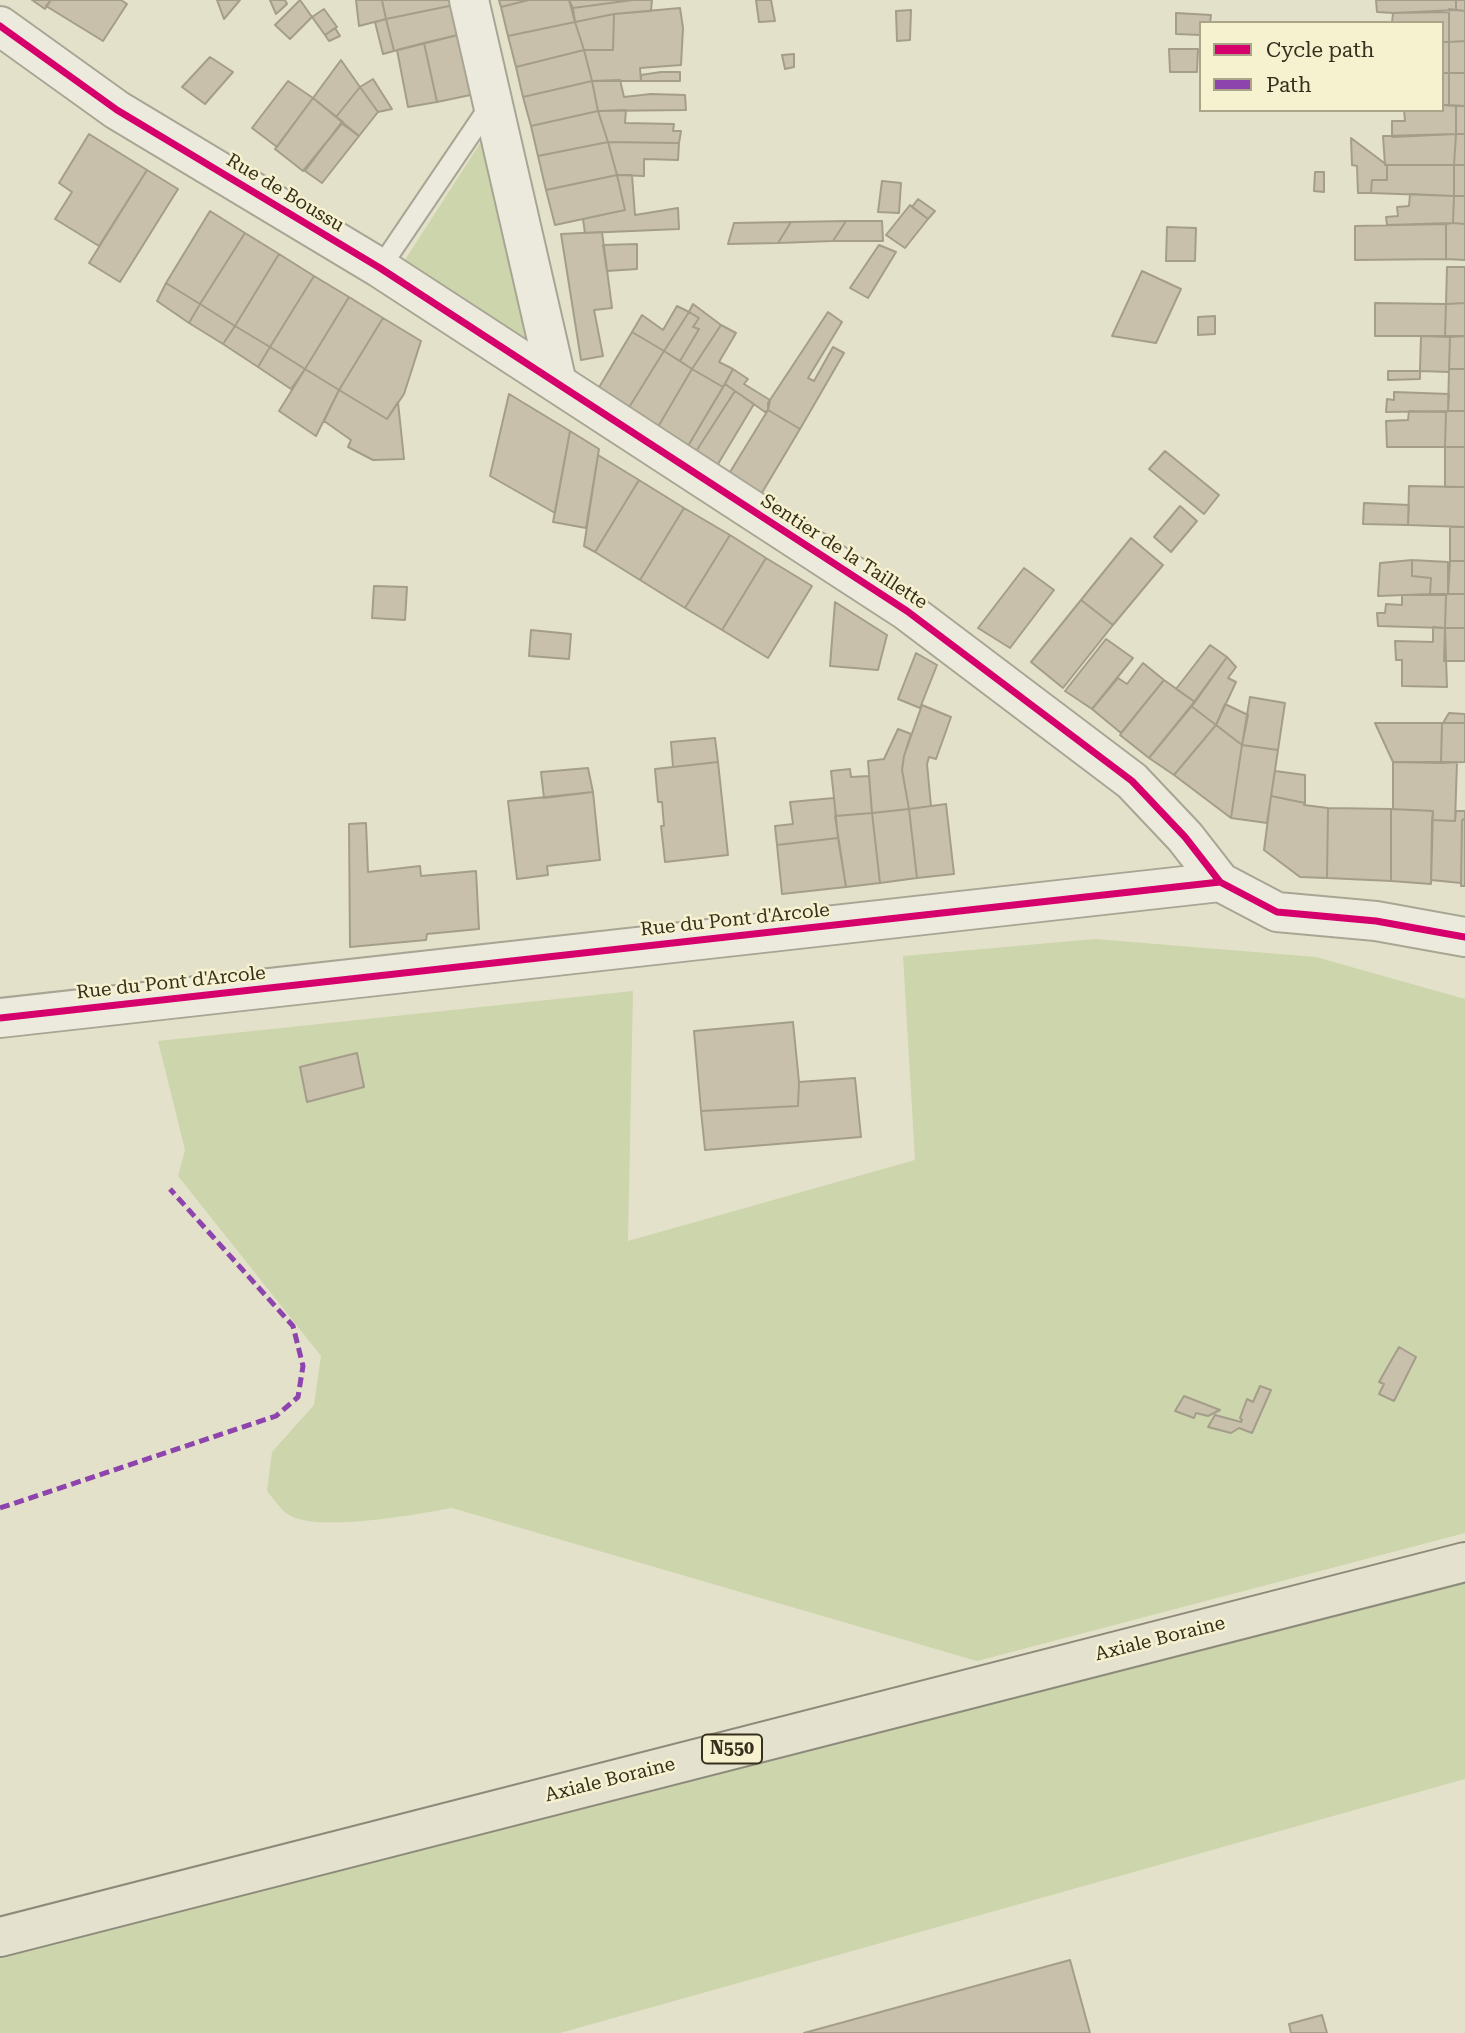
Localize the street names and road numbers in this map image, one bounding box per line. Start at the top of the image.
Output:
street label: Rue de Boussu [222,149,348,237]
street label: Sentier de la Taillette [756,490,932,614]
street label: Rue du Pont d'Arcole [639,899,831,941]
street label: Rue du Pont d'Arcole [75,962,267,1004]
street label: Axiale Boraine [1093,1612,1227,1666]
road number: N550 [702,1734,762,1764]
street label: Axiale Boraine [543,1753,677,1807]

